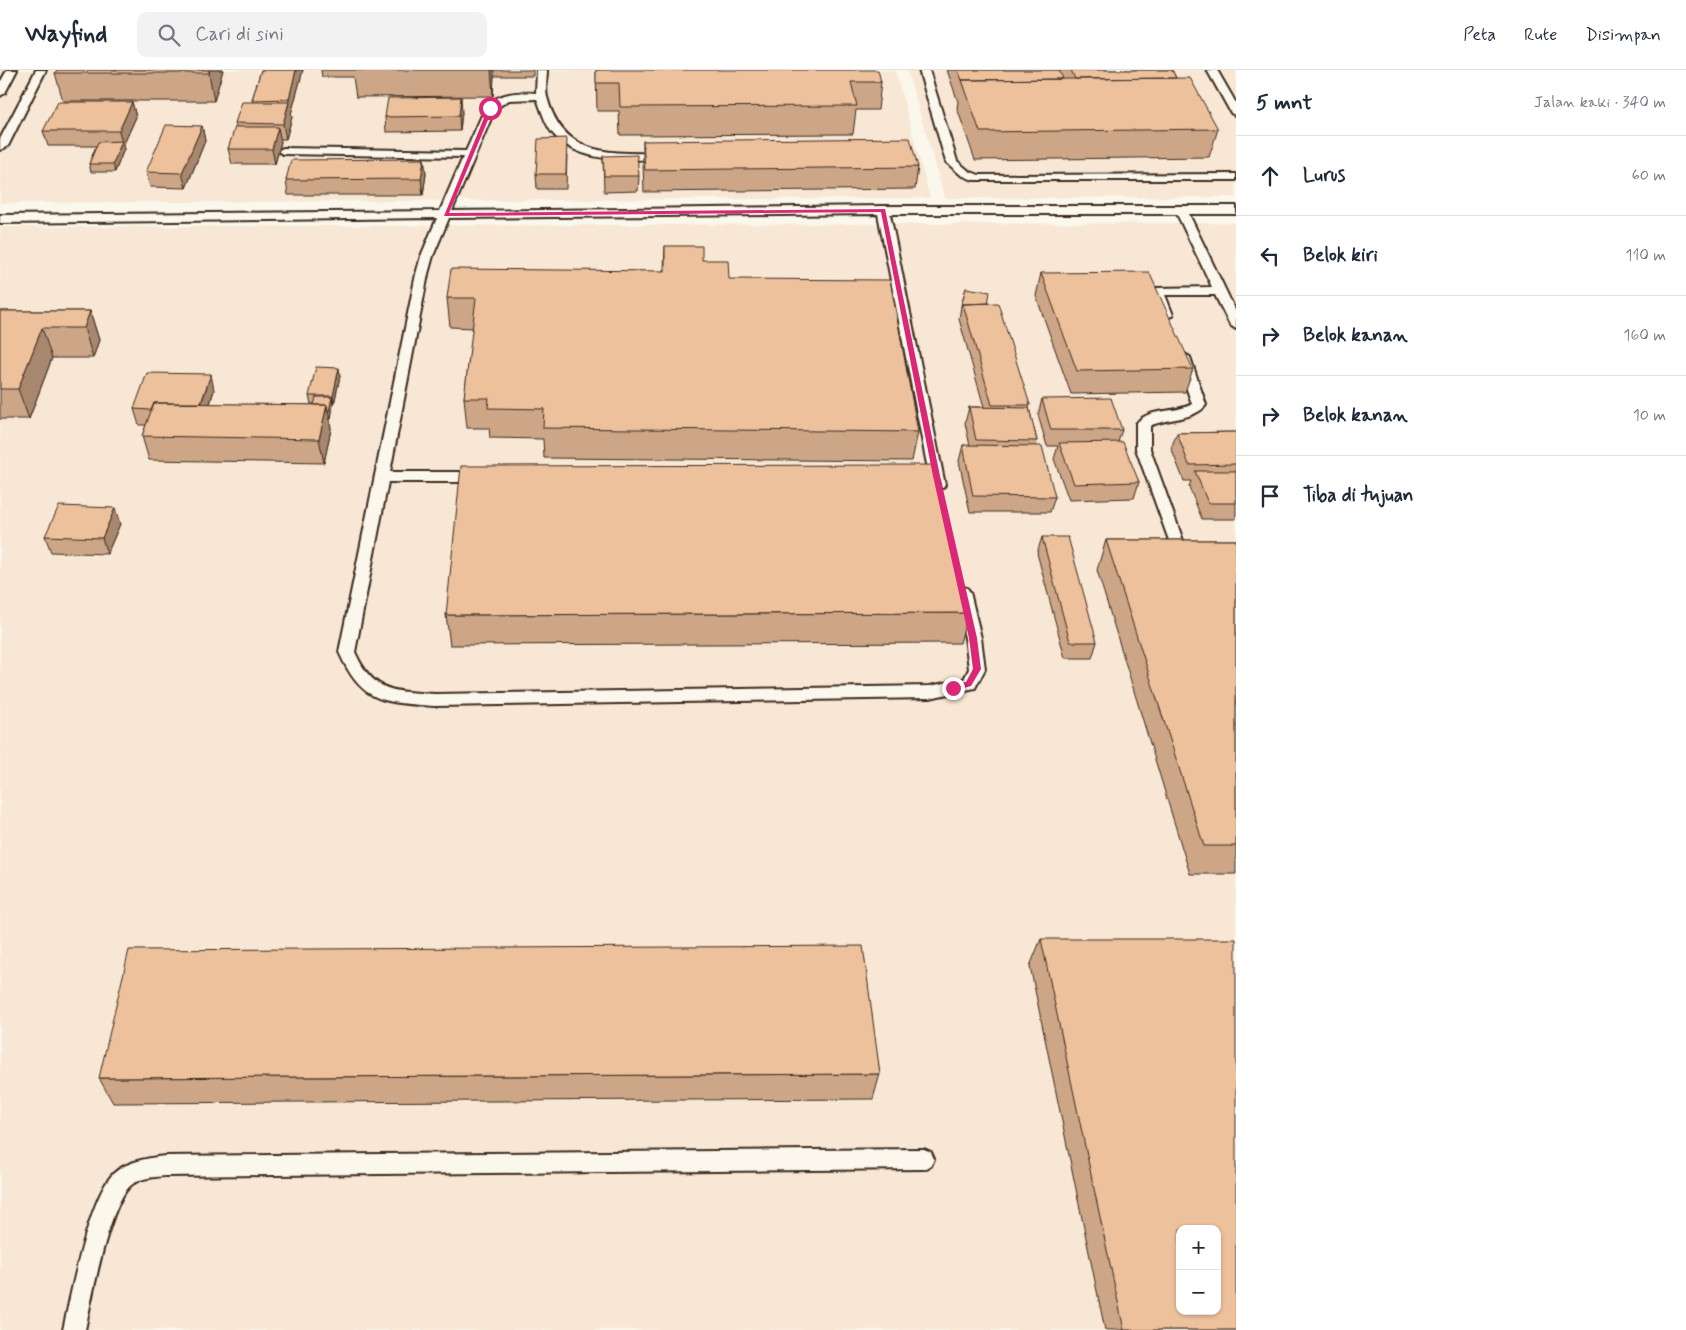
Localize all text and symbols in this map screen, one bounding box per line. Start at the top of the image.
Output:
search box [137,12,487,57]
text: Wayfind [25,19,107,50]
icon: search [155,21,183,49]
text: Cari di sini [195,22,284,47]
text: Peta [1463,23,1496,47]
text: Rute [1524,23,1557,47]
text: Disimpan [1585,23,1661,47]
text: 5 mnt [1256,89,1313,117]
text: Jalan kaki · 340 m [1534,92,1666,113]
route start [479,97,502,120]
icon: ahead [1256,162,1284,190]
text: Lurus [1303,163,1345,188]
text: 60 m [1632,165,1666,186]
icon: left [1256,242,1284,270]
text: Belok kiri [1303,243,1378,268]
text: 110 m [1625,245,1666,266]
icon: right [1256,322,1284,350]
text: Belok kanan [1303,323,1408,348]
text: 160 m [1623,325,1666,346]
icon: right [1256,402,1284,430]
text: Belok kanan [1303,403,1408,428]
text: 10 m [1633,405,1666,426]
icon: arrive [1256,482,1284,510]
text: Tiba di tujuan [1303,483,1414,508]
route end [942,677,965,700]
map controls [1176,1225,1221,1315]
button: + [1176,1225,1221,1270]
button: − [1176,1270,1221,1315]

